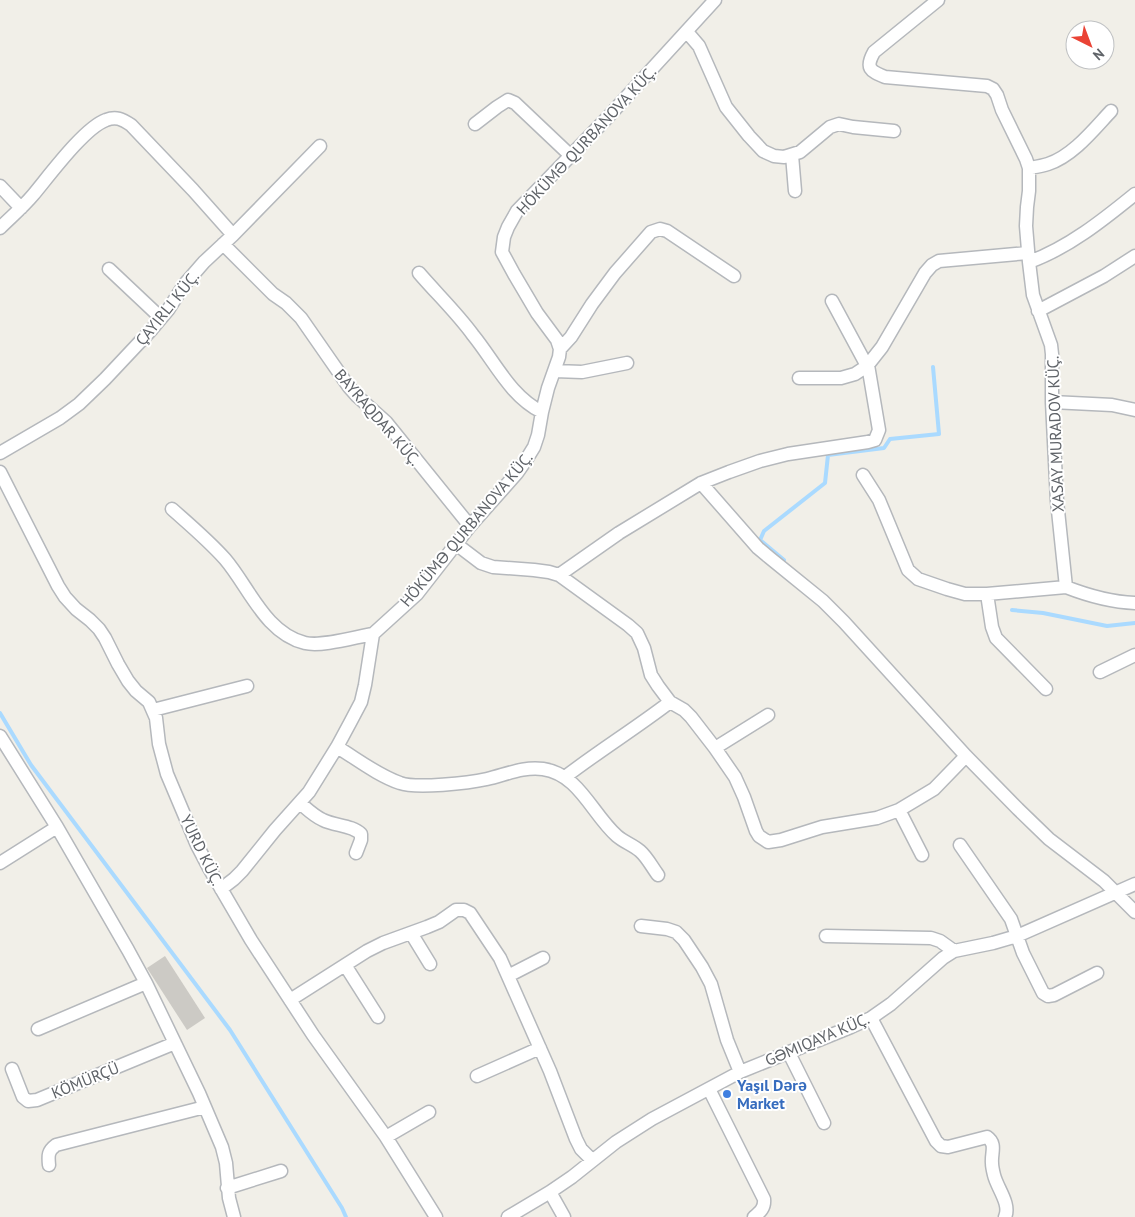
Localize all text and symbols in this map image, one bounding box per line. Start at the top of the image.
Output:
north arrow [1065,20,1115,70]
text: N [1089,45,1108,64]
street label: HÖKÜMƏ QURBANOVA KÜÇ. [512,62,660,218]
street label: ÇAYIRLI KÜÇ. [131,267,203,349]
street label: XASAY MURADOV KÜÇ. [1042,355,1068,513]
street label: BAYRAQDAR KÜÇ. [331,365,425,469]
street label: HÖKÜMƏ QURBANOVA KÜÇ. [395,448,537,610]
street label: YURD KÜÇ. [176,811,228,889]
street label: GƏMIQAYA KÜÇ. [762,1008,872,1070]
street label: KÖMÜRÇÜ [48,1057,122,1103]
place label: Yaşıl Dərə Market [736,1075,807,1113]
marker: Yaşıl Dərə Market [721,1088,733,1100]

